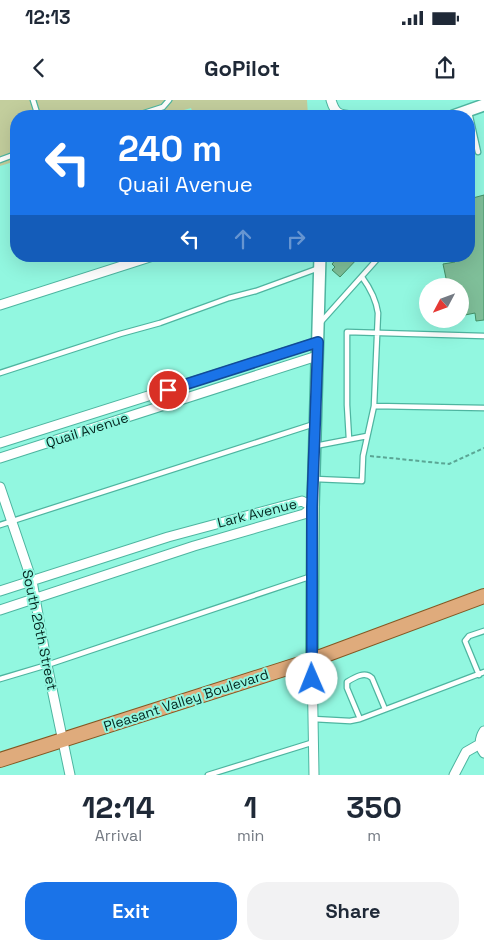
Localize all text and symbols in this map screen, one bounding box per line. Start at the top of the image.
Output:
text: 12:13 [25,5,71,30]
icon: back [25,54,53,82]
text: GoPilot [204,54,280,82]
icon: share [431,54,459,82]
text: 240 m [118,127,222,171]
icon: left [35,130,100,195]
text: Quail Avenue [118,170,253,198]
icon: left [176,225,204,253]
icon: ahead [229,225,257,253]
icon: right [282,225,310,253]
north arrow [419,278,469,328]
map controls [419,278,469,328]
pin [147,369,189,411]
icon: arrive [154,376,182,404]
street label: Quail Avenue [43,408,131,452]
street label: Lark Avenue [215,494,299,532]
street label: South 26th Street [18,568,62,692]
position arrow [285,652,337,704]
street label: Pleasant Valley Boulevard [101,665,271,735]
text: 12:14 [82,788,155,827]
text: 1 [244,788,257,827]
text: 350 [346,788,402,827]
text: Arrival [95,825,142,846]
text: min [237,825,264,846]
text: m [367,825,381,846]
button: Exit [25,882,237,940]
button: Share [247,882,459,940]

